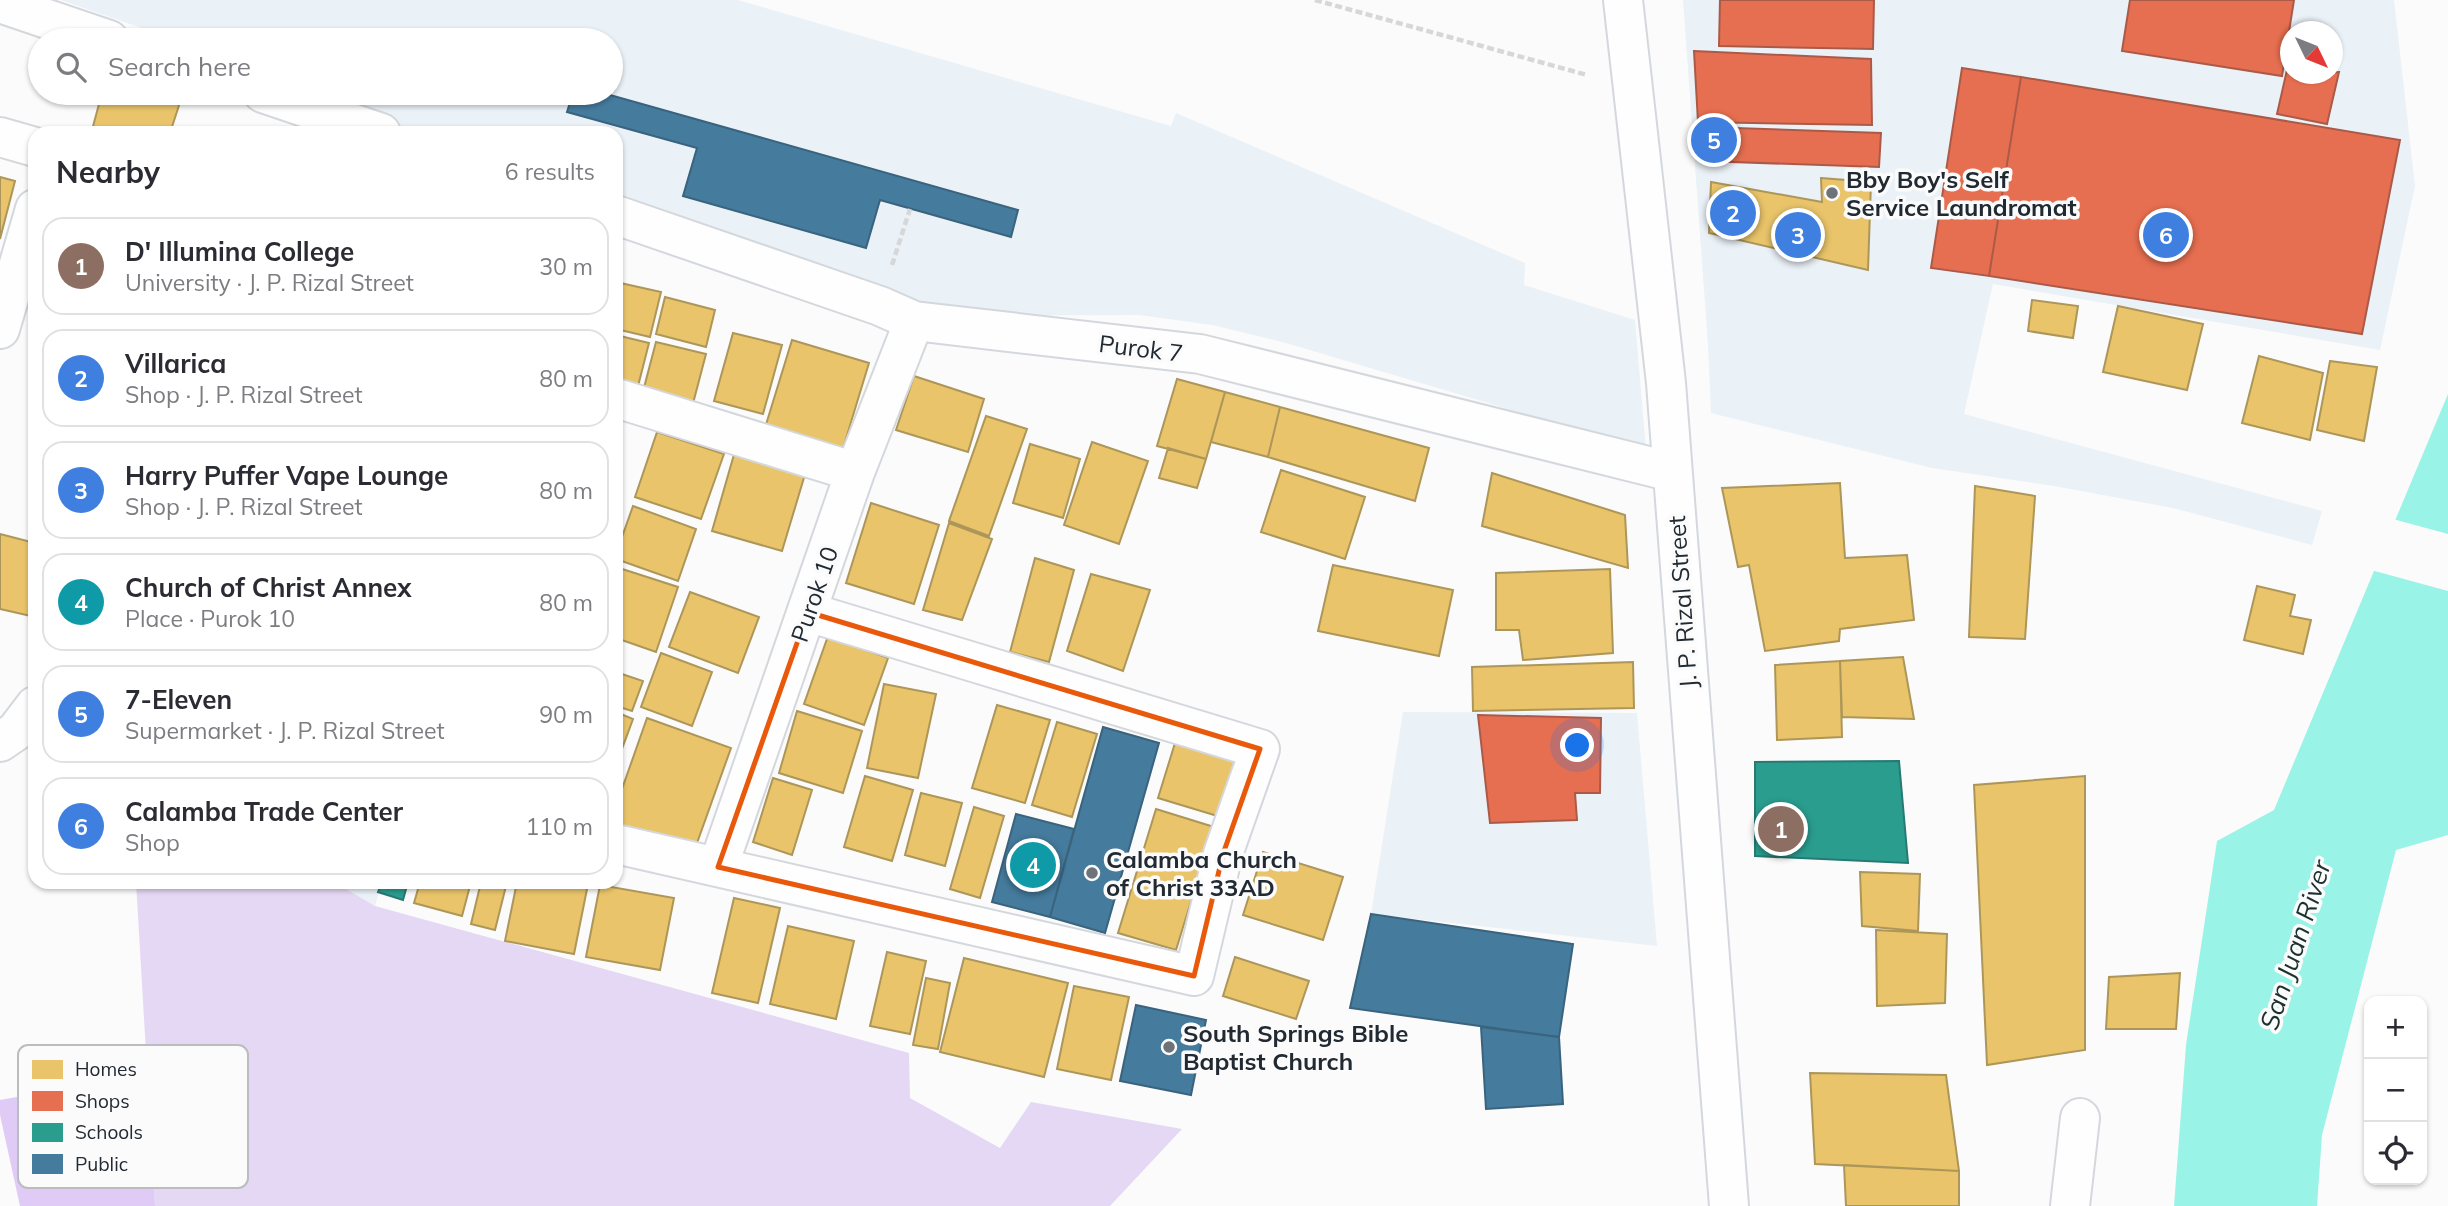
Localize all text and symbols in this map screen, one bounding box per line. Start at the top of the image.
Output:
north arrow [2280,21,2343,84]
search box [28,28,623,105]
icon: search [52,48,90,86]
text: Search here [108,50,251,83]
pin: 5 [1691,114,1737,166]
text: Nearby [56,153,160,191]
text: 6 results [505,157,595,186]
place label: Bby Boy's Self Service Laundromat [1846,164,2077,222]
marker: Bby Boy's Self Service Laundromat [1824,185,1840,201]
pin: 2 [1710,187,1756,239]
pin: 3 [1775,209,1821,261]
pin: 6 [2143,209,2189,261]
text: D' Illumina College [125,235,354,268]
text: 1 [74,252,88,281]
text: 30 m [539,252,593,281]
text: University · J. P. Rizal Street [125,268,414,297]
street label: Purok 7 [1097,328,1185,368]
text: Villarica [125,347,226,380]
text: 2 [74,364,88,393]
text: 80 m [539,364,593,393]
text: Shop · J. P. Rizal Street [125,380,363,409]
text: Harry Puffer Vape Lounge [125,459,448,492]
text: 3 [74,476,88,505]
text: 80 m [539,476,593,505]
text: Shop · J. P. Rizal Street [125,492,363,521]
street label: J. P. Rizal Street [1661,515,1703,689]
street label: Purok 10 [784,542,844,646]
text: Church of Christ Annex [125,571,412,604]
text: 4 [74,588,88,617]
text: 80 m [539,588,593,617]
text: Place · Purok 10 [125,604,295,633]
text: 7-Eleven [125,683,232,716]
text: 5 [74,700,88,729]
text: 90 m [539,700,593,729]
text: Supermarket · J. P. Rizal Street [125,716,445,745]
your location [1560,728,1594,762]
text: Calamba Trade Center [125,795,403,828]
pin: 1 [1758,803,1804,855]
text: 6 [74,812,88,841]
text: 110 m [525,812,593,841]
text: Shop [125,828,180,857]
pin: 4 [1010,839,1056,891]
place label: Calamba Church of Christ 33AD [1106,844,1297,902]
water label: San Juan River [2252,855,2338,1034]
marker: Calamba Church of Christ 33AD [1084,865,1100,881]
map controls [2364,996,2427,1185]
button: + [2364,996,2427,1059]
place label: South Springs Bible Baptist Church [1183,1018,1408,1076]
marker: South Springs Bible Baptist Church [1161,1039,1177,1055]
legend [18,1045,248,1188]
text: Homes [75,1057,137,1081]
button: − [2364,1059,2427,1122]
text: Shops [75,1089,130,1113]
text: Schools [75,1120,143,1144]
button: locate [2364,1122,2427,1185]
text: Public [75,1152,128,1176]

